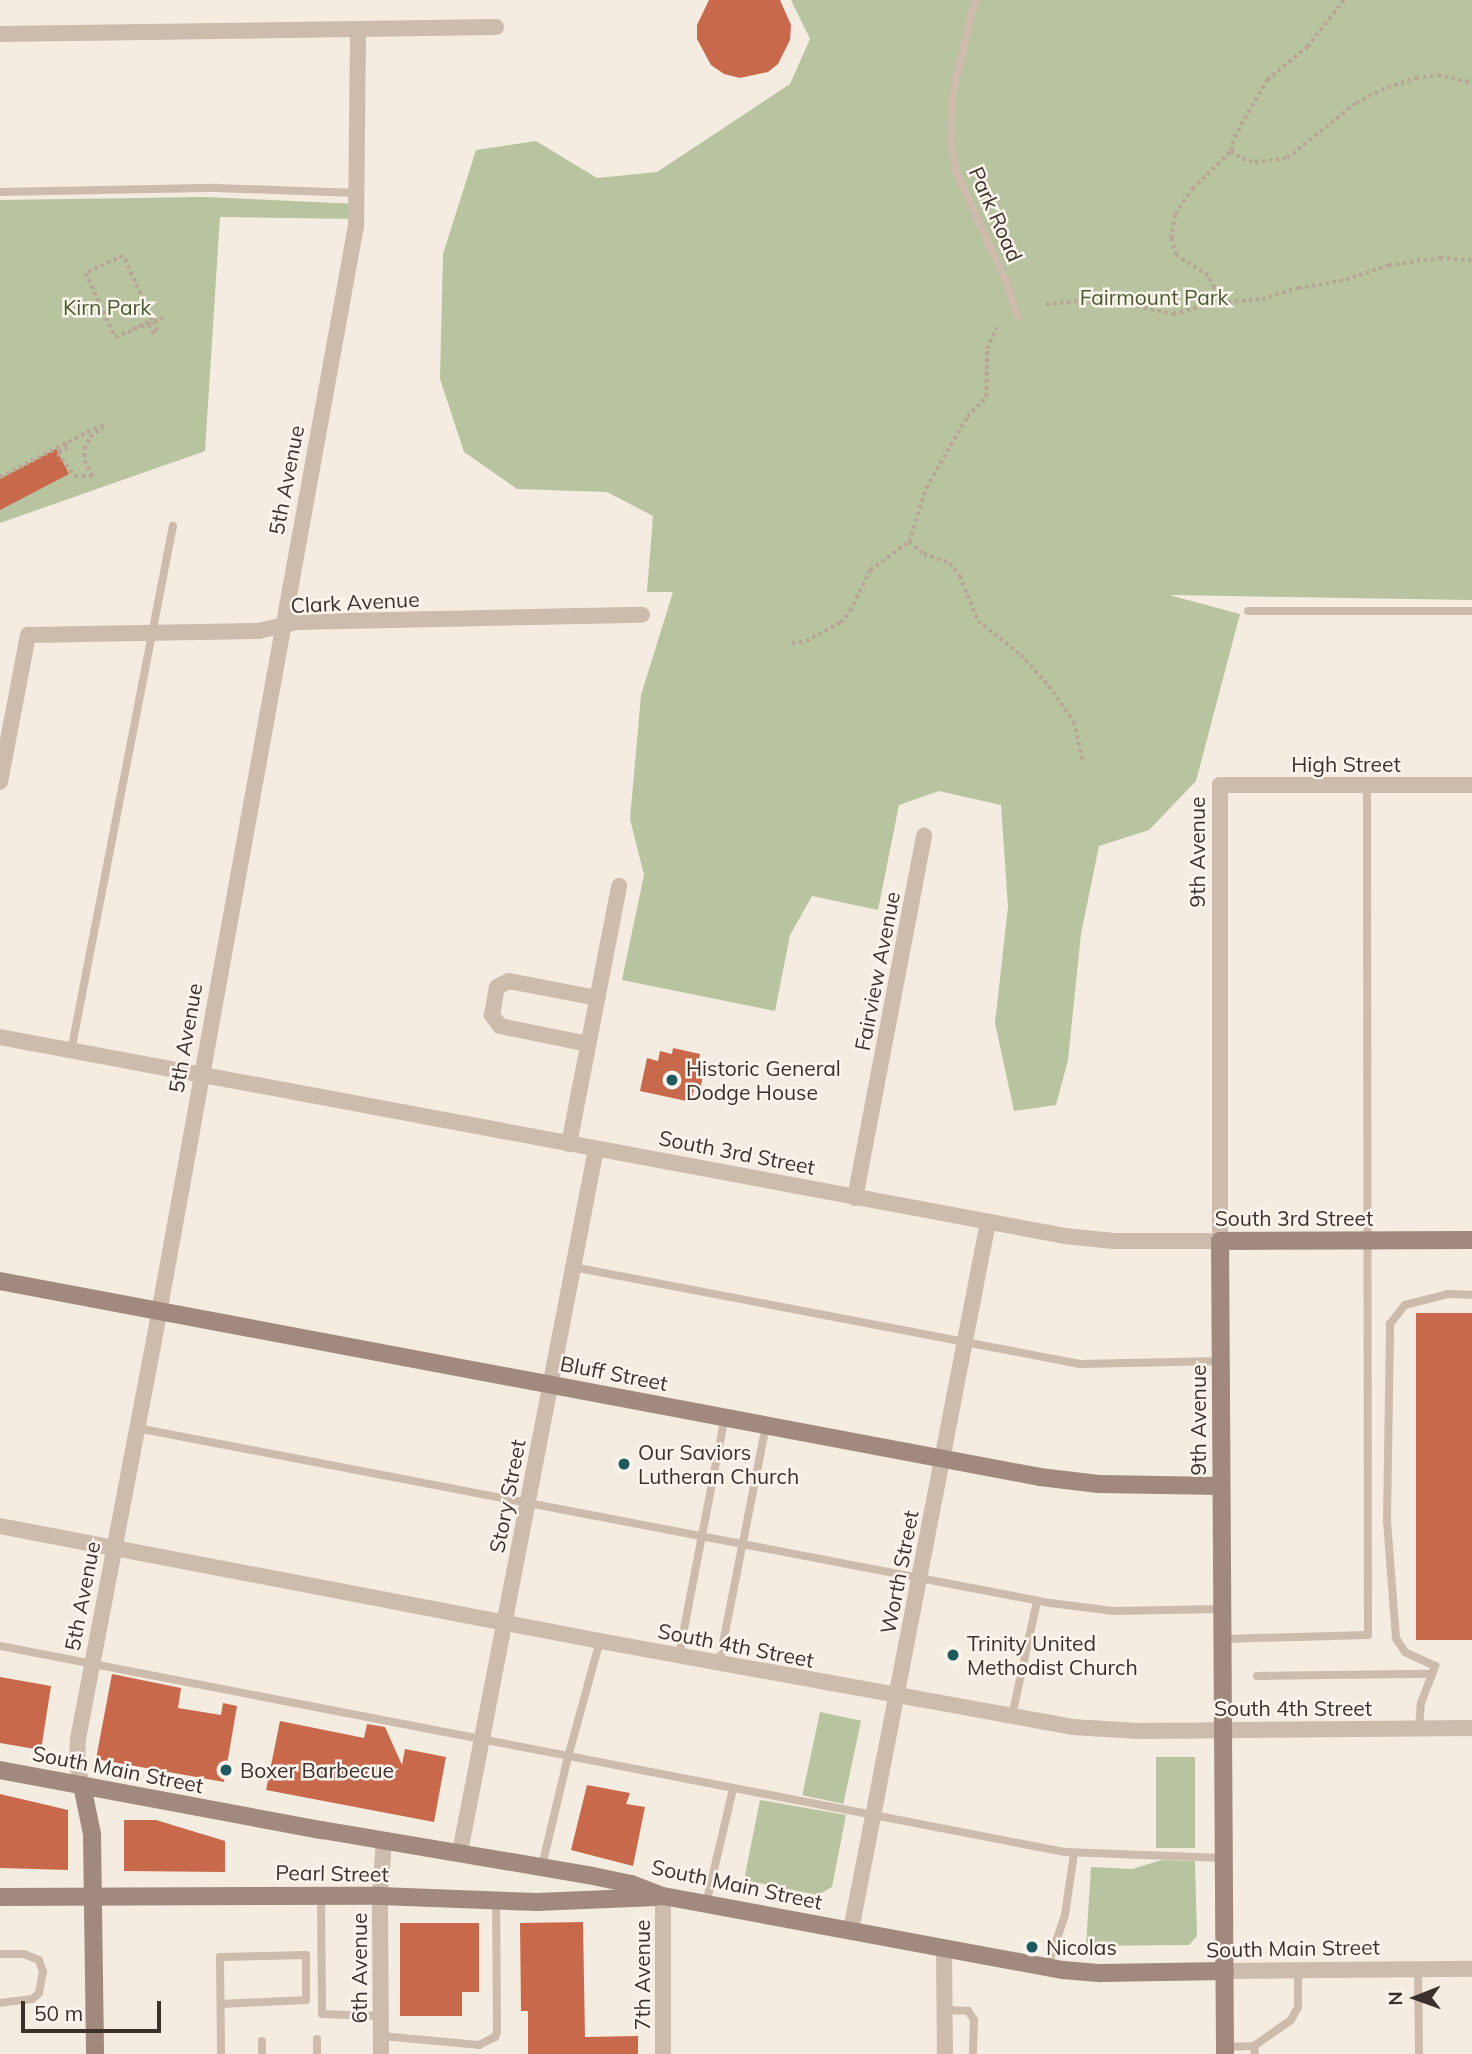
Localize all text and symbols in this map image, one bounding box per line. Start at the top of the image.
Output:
street label: Park Road [964,163,1028,265]
park label: Fairmount Park [1080,284,1228,310]
park label: Kirn Park [63,294,151,320]
street label: 5th Avenue [263,423,309,537]
street label: Clark Avenue [290,586,420,618]
street label: High Street [1291,751,1401,777]
street label: 9th Avenue [1184,797,1210,907]
street label: Fairview Avenue [849,889,905,1053]
street label: 5th Avenue [163,981,207,1095]
place label: Historic General Dodge House [686,1055,841,1105]
marker: Historic General Dodge House [664,1072,680,1088]
street label: South 3rd Street [657,1125,817,1179]
street label: South 3rd Street [1215,1205,1373,1231]
street label: Bluff Street [558,1350,670,1396]
street label: 9th Avenue [1185,1365,1211,1475]
street label: Story Street [484,1437,530,1555]
place label: Our Saviors Lutheran Church [638,1439,799,1489]
marker: Our Saviors Lutheran Church [616,1456,632,1472]
street label: Worth Street [875,1508,923,1636]
street label: 5th Avenue [59,1539,105,1653]
street label: South 4th Street [656,1618,816,1672]
place label: Trinity United Methodist Church [967,1630,1138,1680]
marker: Trinity United Methodist Church [945,1647,961,1663]
street label: South 4th Street [1214,1695,1372,1721]
street label: South Main Street [30,1740,206,1798]
place label: Boxer Barbecue [240,1757,394,1783]
marker: Boxer Barbecue [218,1762,234,1778]
street label: South Main Street [649,1854,825,1914]
street label: Pearl Street [275,1859,389,1887]
street label: 6th Avenue [346,1913,372,2023]
street label: 7th Avenue [629,1920,655,2030]
place label: Nicolas [1046,1934,1117,1960]
street label: South Main Street [1206,1934,1380,1962]
marker: Nicolas [1024,1939,1040,1955]
north arrow [1381,1963,1451,2033]
scale bar [24,1988,164,2032]
text: N [1383,1991,1407,2006]
text: 50 m [34,2000,83,2026]

